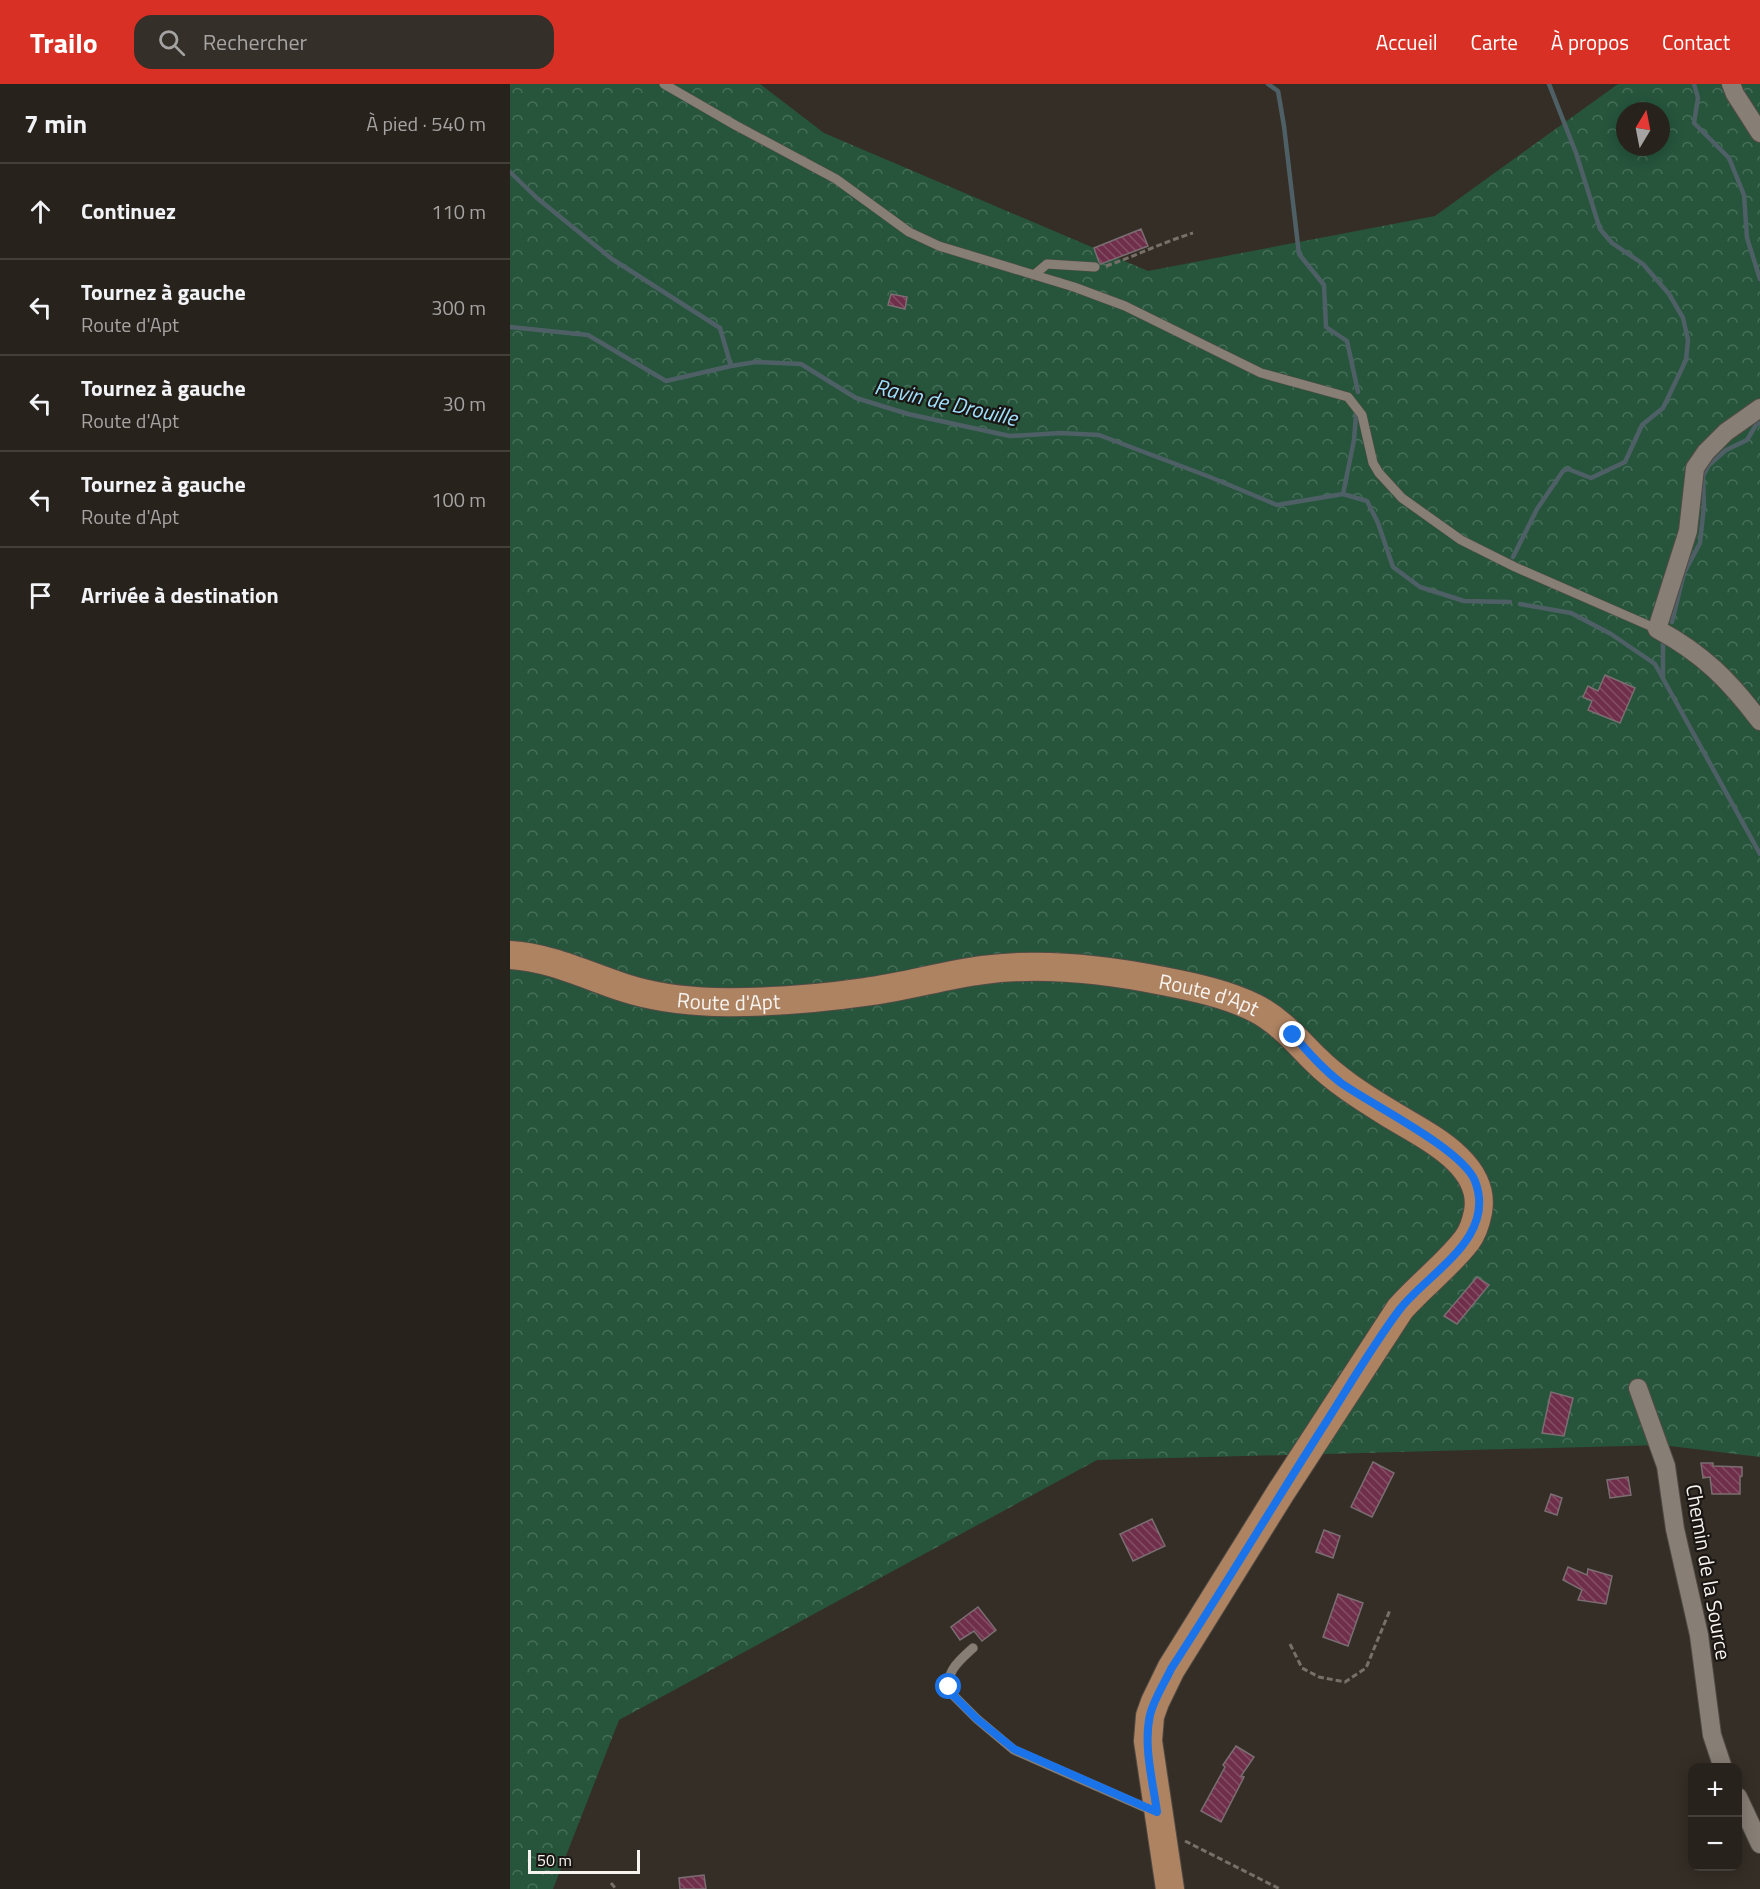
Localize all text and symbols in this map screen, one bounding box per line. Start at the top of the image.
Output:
search box [134,15,554,69]
text: Trailo [30,21,98,64]
text: Rechercher [203,25,307,59]
icon: search [155,26,188,59]
text: Accueil [1376,26,1438,58]
text: Carte [1471,26,1518,58]
text: À propos [1551,26,1629,58]
text: Contact [1662,26,1730,58]
north arrow [1616,102,1670,156]
text: 7 min [24,104,87,143]
text: À pied · 540 m [366,108,486,139]
text: Continuez [81,194,176,228]
icon: ahead [24,195,57,228]
text: 110 m [431,196,486,227]
text: Tournez à gauche [81,275,246,309]
icon: left [24,291,57,324]
text: 300 m [431,292,486,323]
text: Route d'Apt [81,309,179,340]
water label: Ravin de Drouille [871,369,1023,435]
text: Tournez à gauche [81,371,246,405]
icon: left [24,387,57,420]
text: 30 m [442,388,486,419]
text: Route d'Apt [81,405,179,436]
text: Tournez à gauche [81,467,246,501]
icon: left [24,483,57,516]
text: 100 m [431,484,486,515]
text: Route d'Apt [81,501,179,532]
text: Arrivée à destination [81,578,279,612]
icon: arrive [24,579,57,612]
street label: Route d'Apt [1156,965,1266,1024]
street label: Route d'Apt [675,983,782,1018]
route end [1279,1021,1305,1047]
street label: Chemin de la Source [1678,1482,1740,1662]
route start [935,1673,961,1699]
map controls [1688,1763,1742,1871]
button: + [1688,1763,1742,1817]
button: − [1688,1817,1742,1871]
scale bar [528,1847,640,1874]
text: 50 m [537,1848,572,1872]

